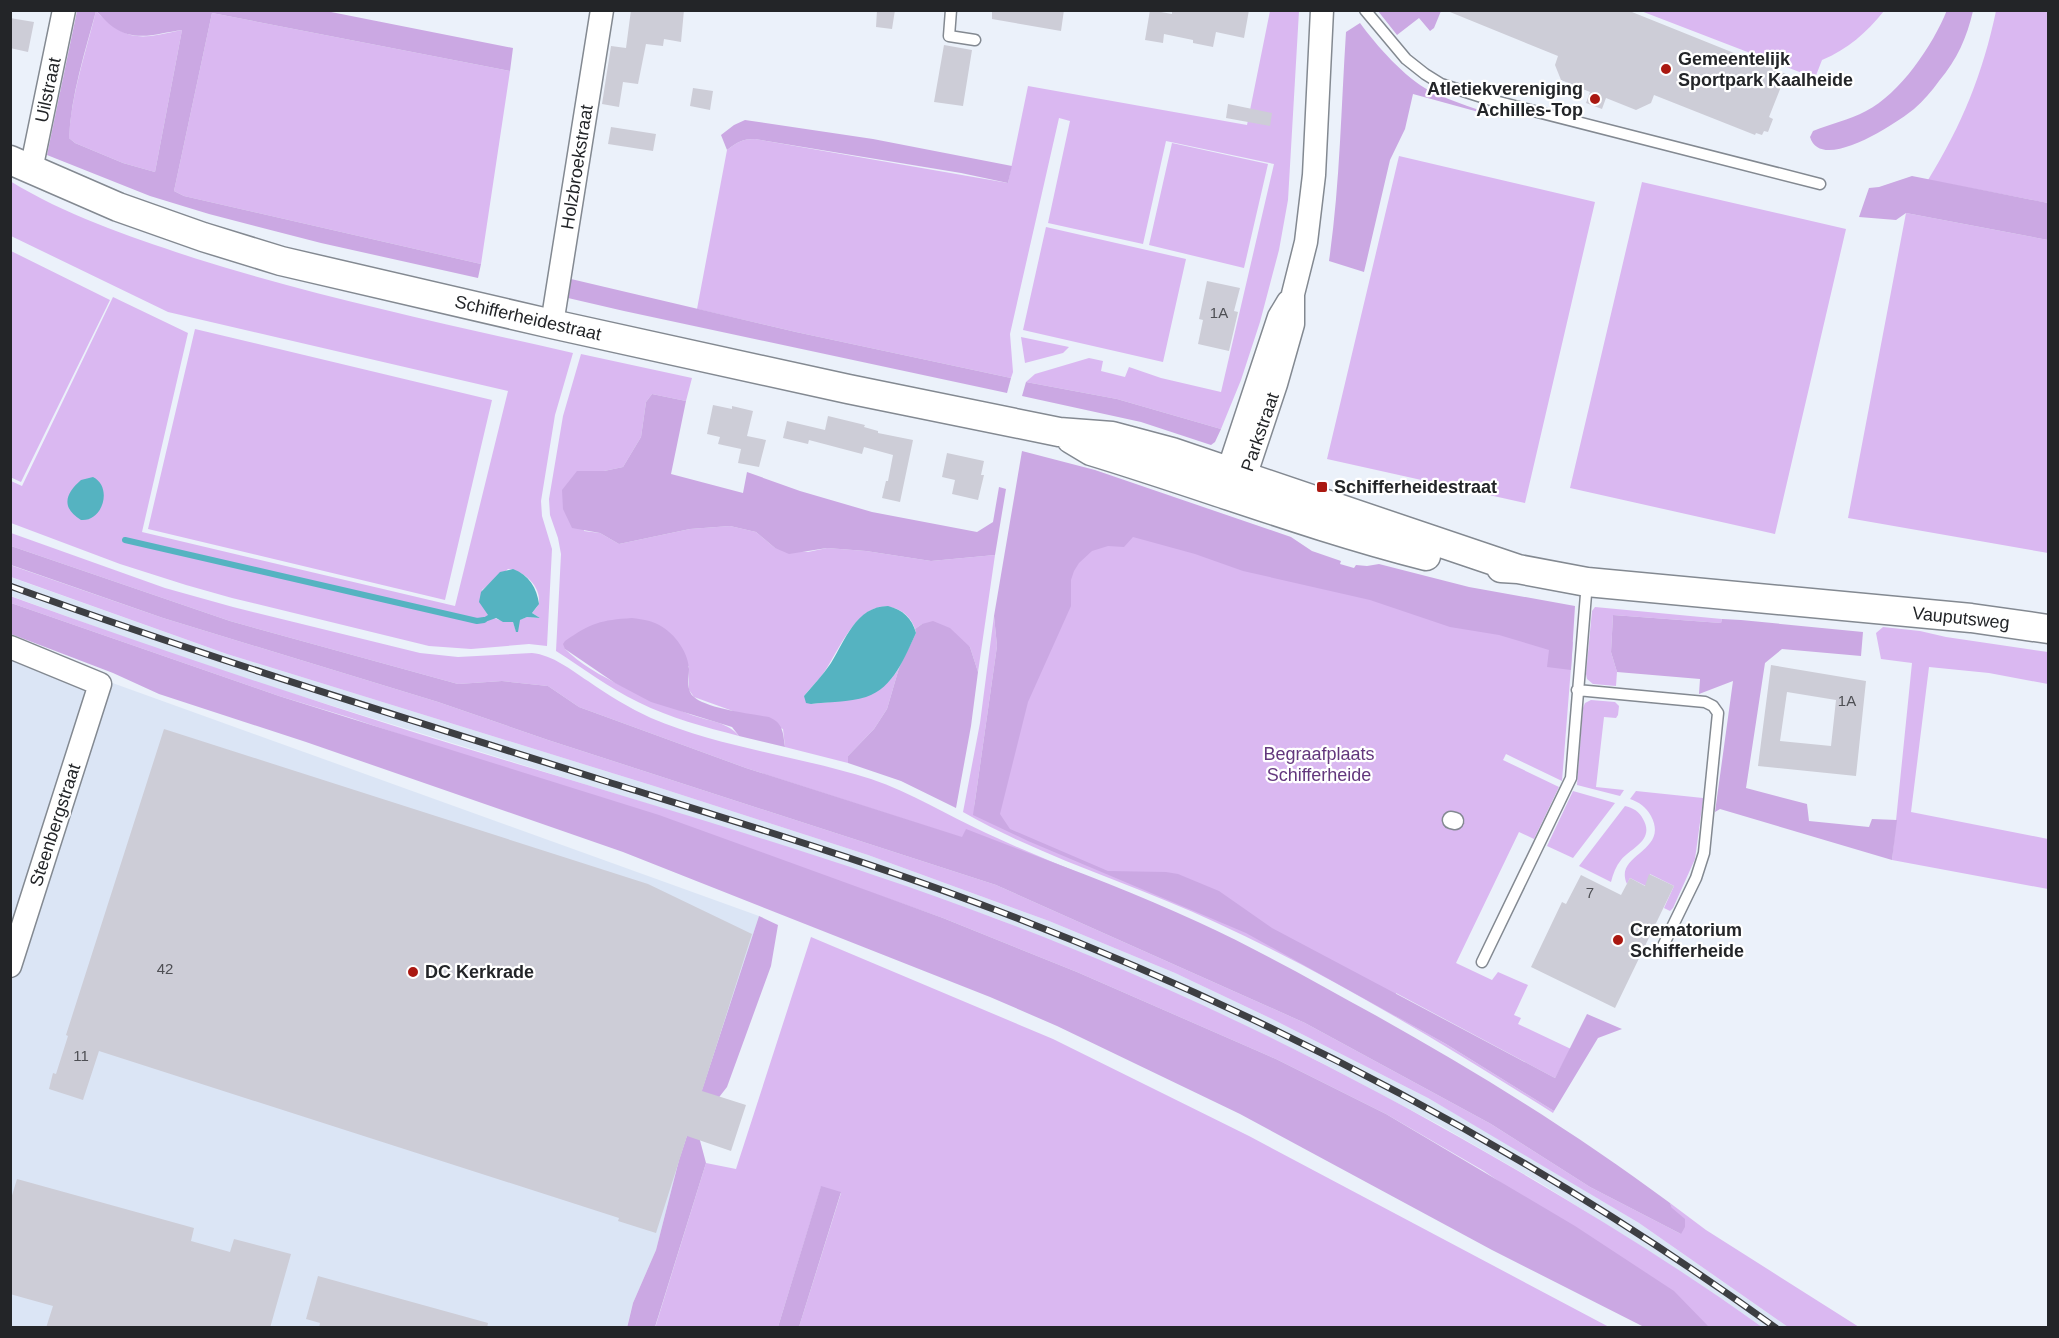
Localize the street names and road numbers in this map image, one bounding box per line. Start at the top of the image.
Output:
street label: Uilstraat [31,56,65,124]
street label: Holzbroekstraat [557,103,597,231]
street label: Schifferheidestraat [453,291,603,345]
street label: Parkstraat [1237,390,1283,474]
street label: Vauputsweg [1911,603,2011,633]
street label: Steenbergstraat [26,761,84,889]

